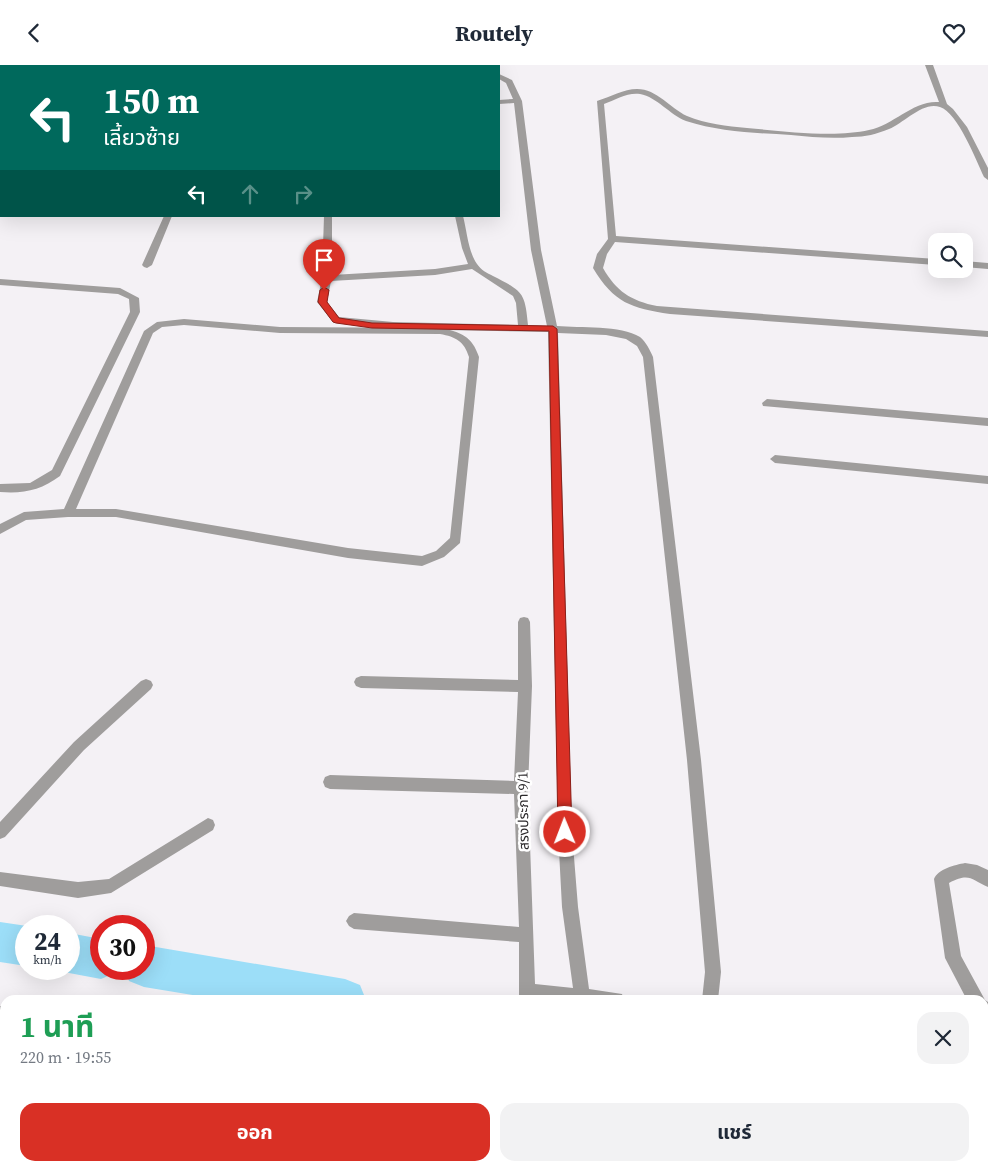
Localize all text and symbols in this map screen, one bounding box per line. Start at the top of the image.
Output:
text: Routely [455,18,533,48]
icon: back [20,19,48,47]
icon: heart [940,19,968,47]
text: 150 m [103,77,199,125]
icon: left [20,85,85,150]
text: เลี้ยวซ้าย [103,122,180,152]
icon: left [183,180,211,208]
icon: ahead [236,180,264,208]
icon: right [289,180,317,208]
map controls [928,233,973,278]
button: search [928,233,973,278]
pin [303,239,345,290]
icon: arrive [310,246,338,274]
street label: สรงประภา 9/1 [512,772,534,850]
position arrow [538,805,590,857]
speed limit sign: 30 [90,915,155,980]
text: 24 [34,924,61,958]
text: km/h [33,952,62,968]
text: 1 นาที [20,1006,94,1047]
button: close [917,1012,969,1064]
text: 220 m · 19:55 [20,1046,111,1068]
button: ออก [20,1103,490,1161]
button: แชร์ [500,1103,969,1161]

